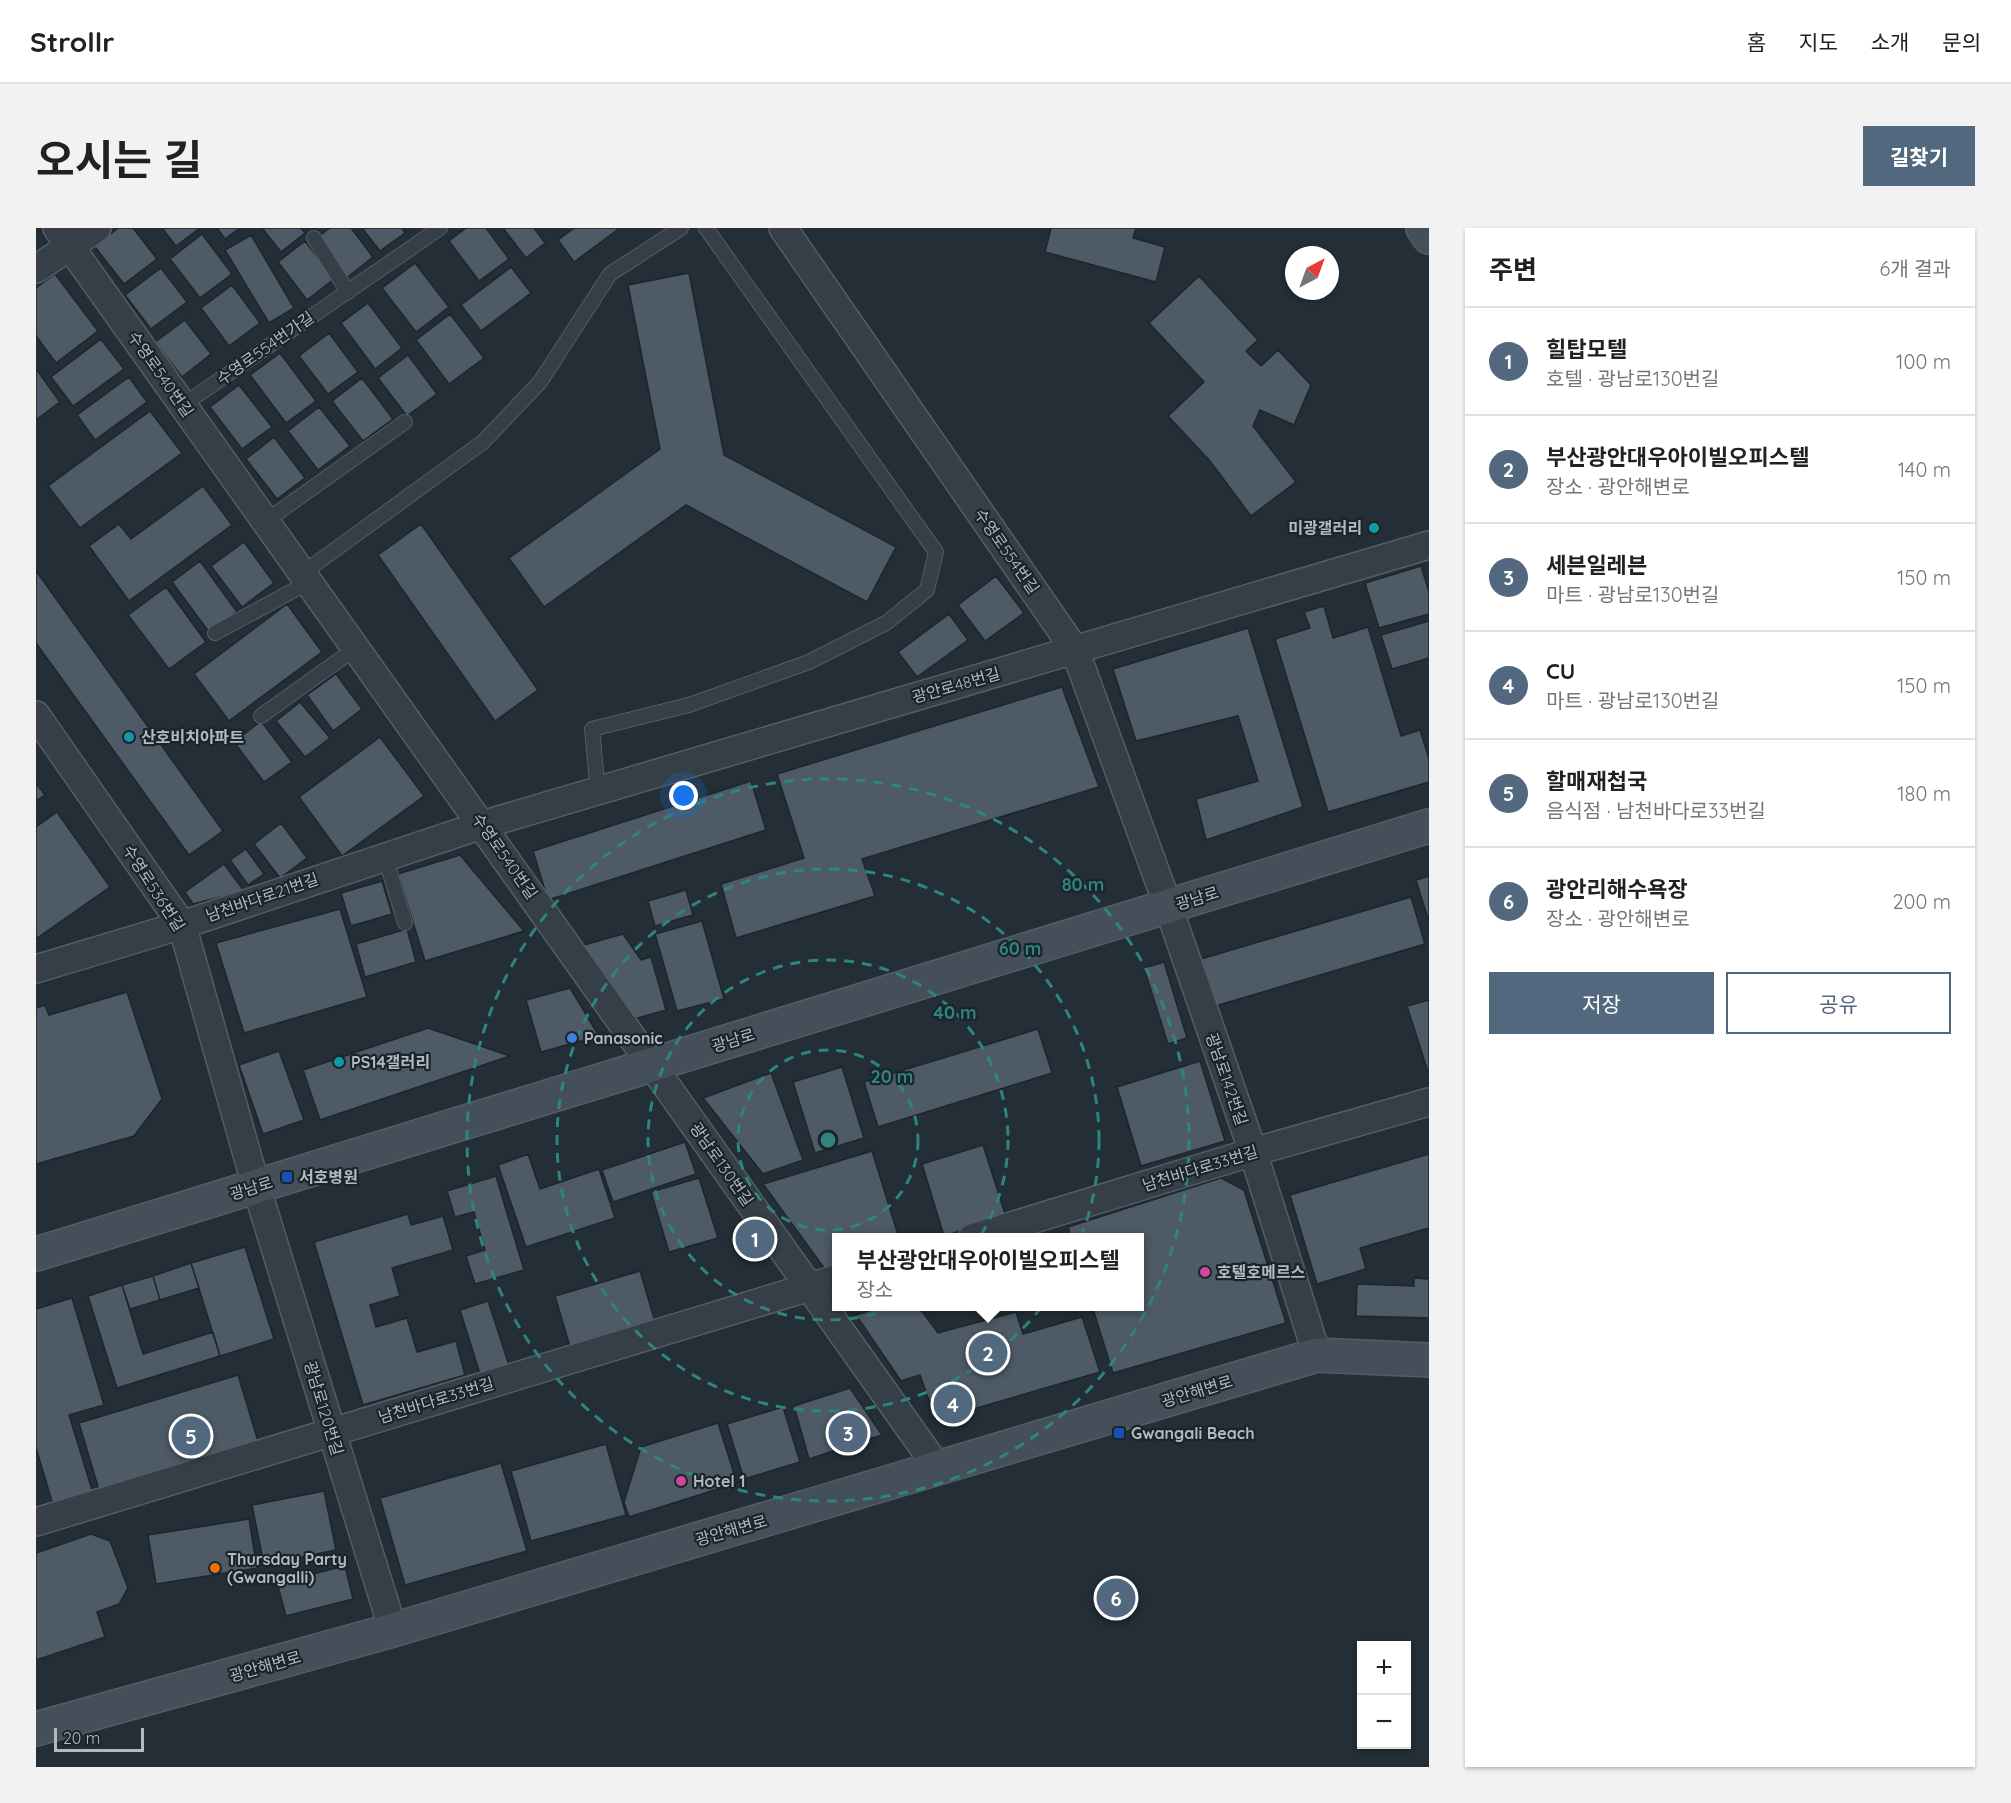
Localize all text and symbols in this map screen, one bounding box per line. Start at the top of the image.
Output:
text: Strollr [30,24,114,59]
text: 홈 [1747,29,1766,55]
text: 지도 [1799,29,1838,55]
text: 소개 [1871,29,1909,55]
text: 문의 [1942,29,1981,55]
button: 길찾기 [1863,126,1975,186]
text: 오시는 길 [36,133,202,186]
north arrow [1285,246,1339,300]
text: 주변 [1489,253,1537,286]
text: 6개 결과 [1880,256,1951,281]
street label: 수영로554번가길 [212,307,318,389]
street label: 수영로540번길 [124,327,198,421]
text: 힐탑모텔 [1546,335,1627,363]
text: 1 [1505,349,1512,374]
text: 100 m [1896,349,1951,374]
text: 호텔 · 광남로130번길 [1546,366,1719,391]
text: 부산광안대우아이빌오피스텔 [1546,443,1809,471]
text: 2 [1503,457,1514,482]
text: 140 m [1898,457,1951,482]
text: 장소 · 광안해변로 [1546,474,1690,499]
street label: 수영로554번길 [970,505,1044,597]
place label: 미광갤러리 [1288,518,1362,538]
marker: 미광갤러리 [1367,521,1381,535]
text: 세븐일레븐 [1546,551,1647,579]
text: 3 [1503,565,1514,590]
text: 150 m [1897,565,1951,590]
text: 마트 · 광남로130번길 [1546,582,1719,607]
text: CU [1546,657,1575,685]
street label: 광안로48번길 [910,663,1002,707]
text: 4 [1503,673,1514,698]
text: 150 m [1897,673,1951,698]
text: 마트 · 광남로130번길 [1546,688,1719,713]
place label: 산호비치아파트 [141,727,244,747]
marker: 산호비치아파트 [122,730,136,744]
text: 할매재첩국 [1546,767,1647,795]
your location [669,781,698,810]
text: 5 [1503,781,1514,806]
text: 180 m [1897,781,1951,806]
text: 음식점 · 남천바다로33번길 [1546,798,1766,823]
street label: 수영로540번길 [468,809,542,903]
street label: 수영로536번길 [119,841,189,935]
street label: 남천바다로21번길 [203,868,321,926]
text: 80 m [1062,873,1104,896]
text: 광안리해수욕장 [1546,875,1688,903]
street label: 광남로 [1173,882,1221,914]
text: 6 [1503,889,1514,914]
text: 200 m [1892,889,1951,914]
text: 장소 · 광안해변로 [1546,906,1690,931]
text: 60 m [999,937,1041,960]
button: 저장 [1489,972,1714,1034]
button: 공유 [1726,972,1951,1034]
text: 40 m [933,1001,977,1024]
street label: 광남로 [709,1024,757,1056]
place label: Panasonic [584,1028,663,1048]
street label: 광남로142번길 [1202,1030,1252,1128]
marker: Panasonic [565,1031,579,1045]
place label: PS14갤러리 [351,1052,430,1072]
marker: PS14갤러리 [332,1055,346,1069]
text: 20 m [871,1065,913,1088]
street label: 광남로130번길 [686,1118,758,1210]
centre of rings [818,1130,838,1150]
street label: 남천바다로33번길 [1140,1141,1260,1195]
place label: 서호병원 [299,1167,358,1187]
marker: 서호병원 [280,1170,294,1184]
street label: 광남로 [227,1172,275,1204]
pin: 1 [736,1216,774,1262]
popup [832,1233,1144,1311]
text: 부산광안대우아이빌오피스텔 [856,1246,1120,1274]
place label: 호텔호메르스 [1217,1262,1306,1282]
marker: 호텔호메르스 [1198,1265,1212,1279]
text: 장소 [856,1277,893,1302]
pin: 2 [968,1330,1008,1376]
street label: 광남로120번길 [300,1358,348,1458]
street label: 광안해변로 [1159,1371,1235,1411]
street label: 남천바다로33번길 [376,1373,496,1427]
pin: 4 [934,1382,972,1426]
pin: 3 [828,1410,868,1456]
pin: 5 [172,1414,210,1458]
place label: Gwangali Beach [1131,1423,1255,1443]
marker: Gwangali Beach [1112,1426,1126,1440]
place label: Hotel 1 [693,1471,745,1491]
marker: Hotel 1 [674,1474,688,1488]
street label: 광안해변로 [693,1510,769,1550]
place label: Thursday Party (Gwangalli) [227,1549,347,1587]
marker: Thursday Party (Gwangalli) [208,1561,222,1575]
pin: 6 [1096,1576,1136,1620]
map controls [1357,1641,1411,1749]
button: + [1357,1641,1411,1695]
street label: 광안해변로 [227,1646,303,1686]
button: − [1357,1695,1411,1749]
scale bar [54,1725,144,1752]
text: 20 m [63,1728,100,1748]

